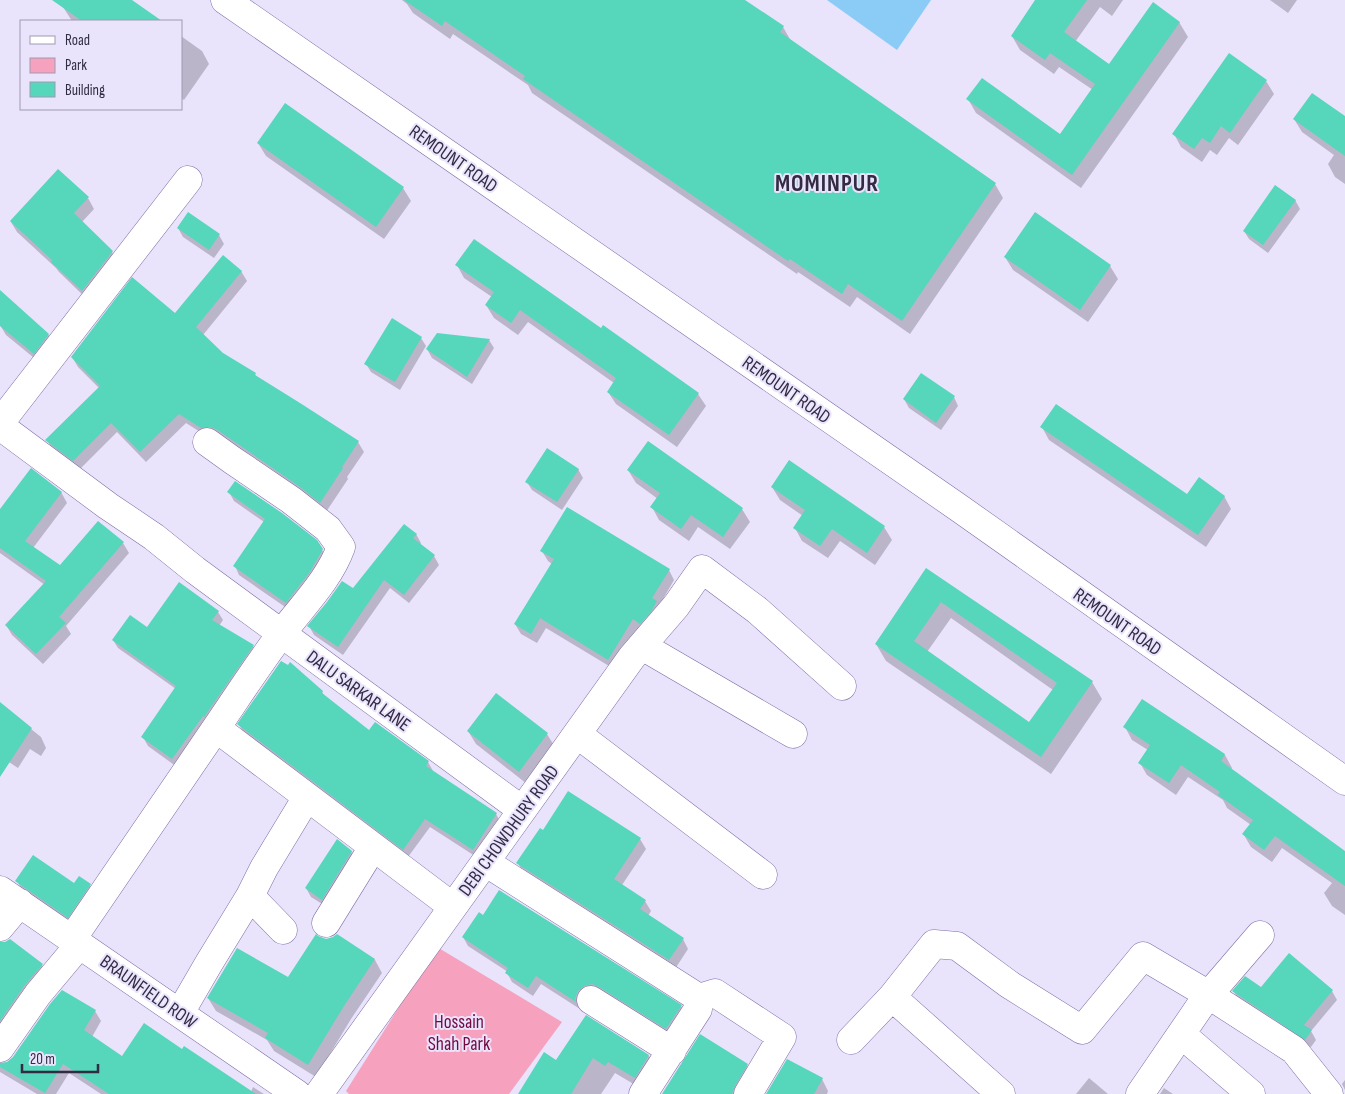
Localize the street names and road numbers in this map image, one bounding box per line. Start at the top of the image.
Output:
street label: REMOUNT ROAD [405,120,502,198]
street label: REMOUNT ROAD [738,351,835,429]
street label: REMOUNT ROAD [1069,583,1166,661]
street label: DALU SARKAR LANE [302,646,415,737]
street label: DEBI CHOWDHURY ROAD [454,761,564,901]
street label: BRAUNFIELD ROW [95,950,202,1034]

